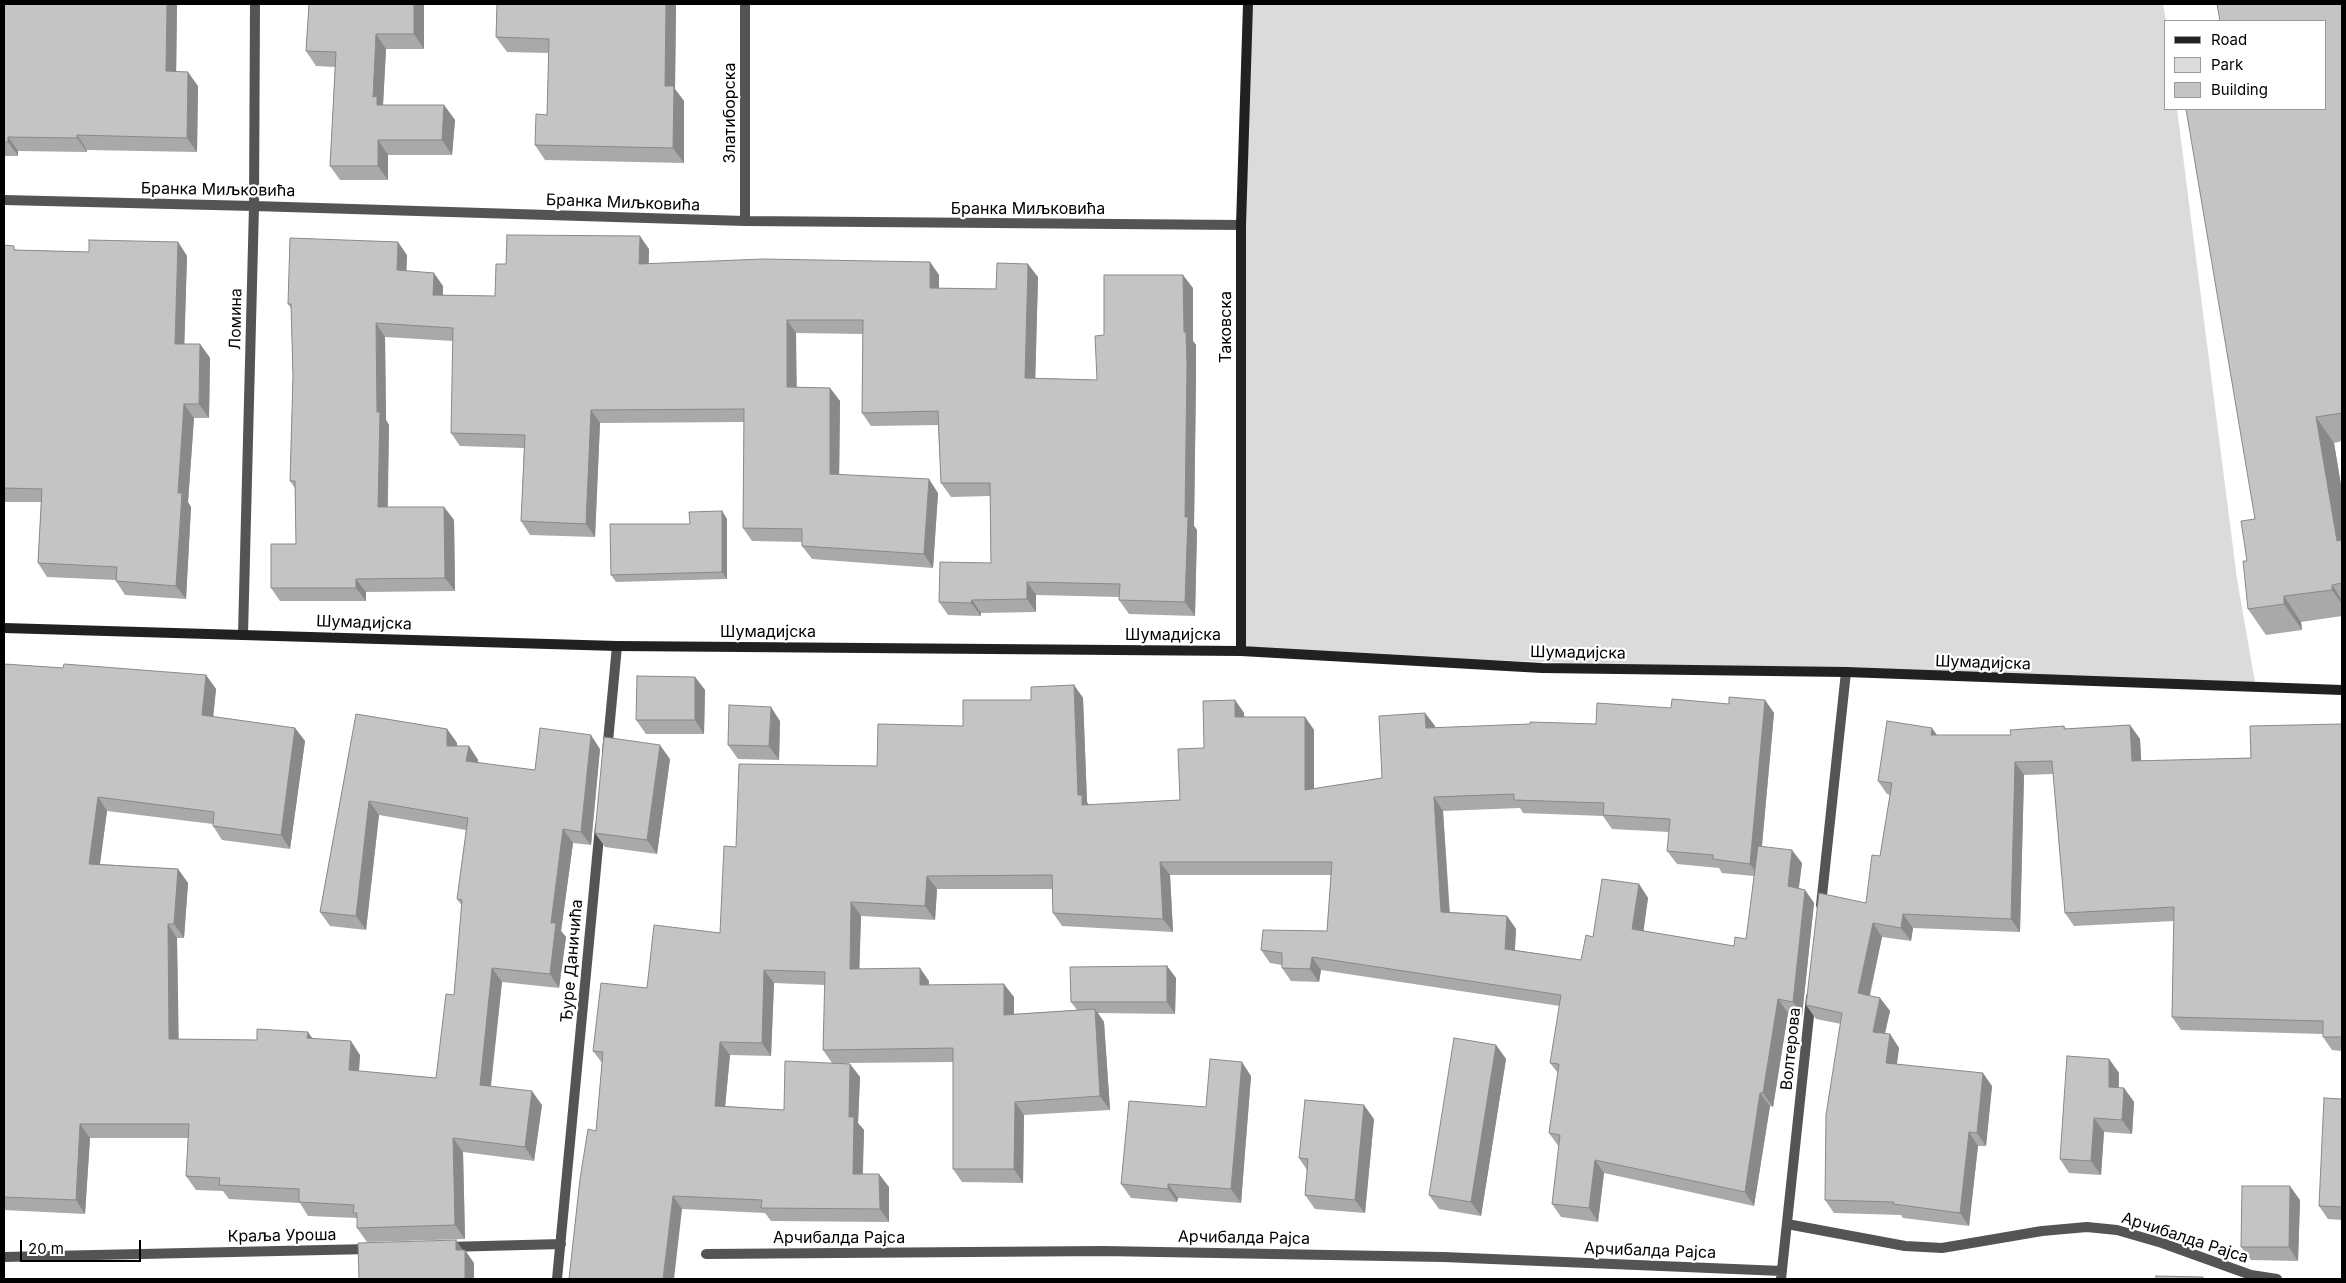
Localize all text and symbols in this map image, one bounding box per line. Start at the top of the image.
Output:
legend [2164,20,2326,110]
text: Road [2211,30,2247,49]
text: Park [2211,55,2243,74]
street label: Златиборска [720,63,740,163]
text: Building [2211,80,2268,99]
street label: Бранка Миљковића [141,179,295,201]
street label: Бранка Миљковића [545,191,701,215]
street label: Бранка Миљковића [951,199,1105,219]
street label: Ломина [226,288,246,350]
street label: Таковска [1216,291,1236,363]
street label: Шумадијска [316,612,412,634]
street label: Шумадијска [720,622,816,642]
street label: Шумадијска [1125,625,1221,645]
street label: Шумадијска [1530,643,1626,663]
street label: Шумадијска [1935,652,2031,674]
street label: Ђуре Даничића [557,898,587,1024]
street label: Волтерова [1777,1007,1805,1091]
street label: Арчибалда Рајса [2119,1208,2251,1268]
street label: Краља Уроша [227,1225,337,1247]
street label: Арчибалда Рајса [1178,1227,1310,1249]
street label: Арчибалда Рајса [773,1228,905,1248]
scale bar [22,1230,144,1262]
text: 20 m [28,1239,64,1258]
street label: Арчибалда Рајса [1584,1239,1716,1263]

